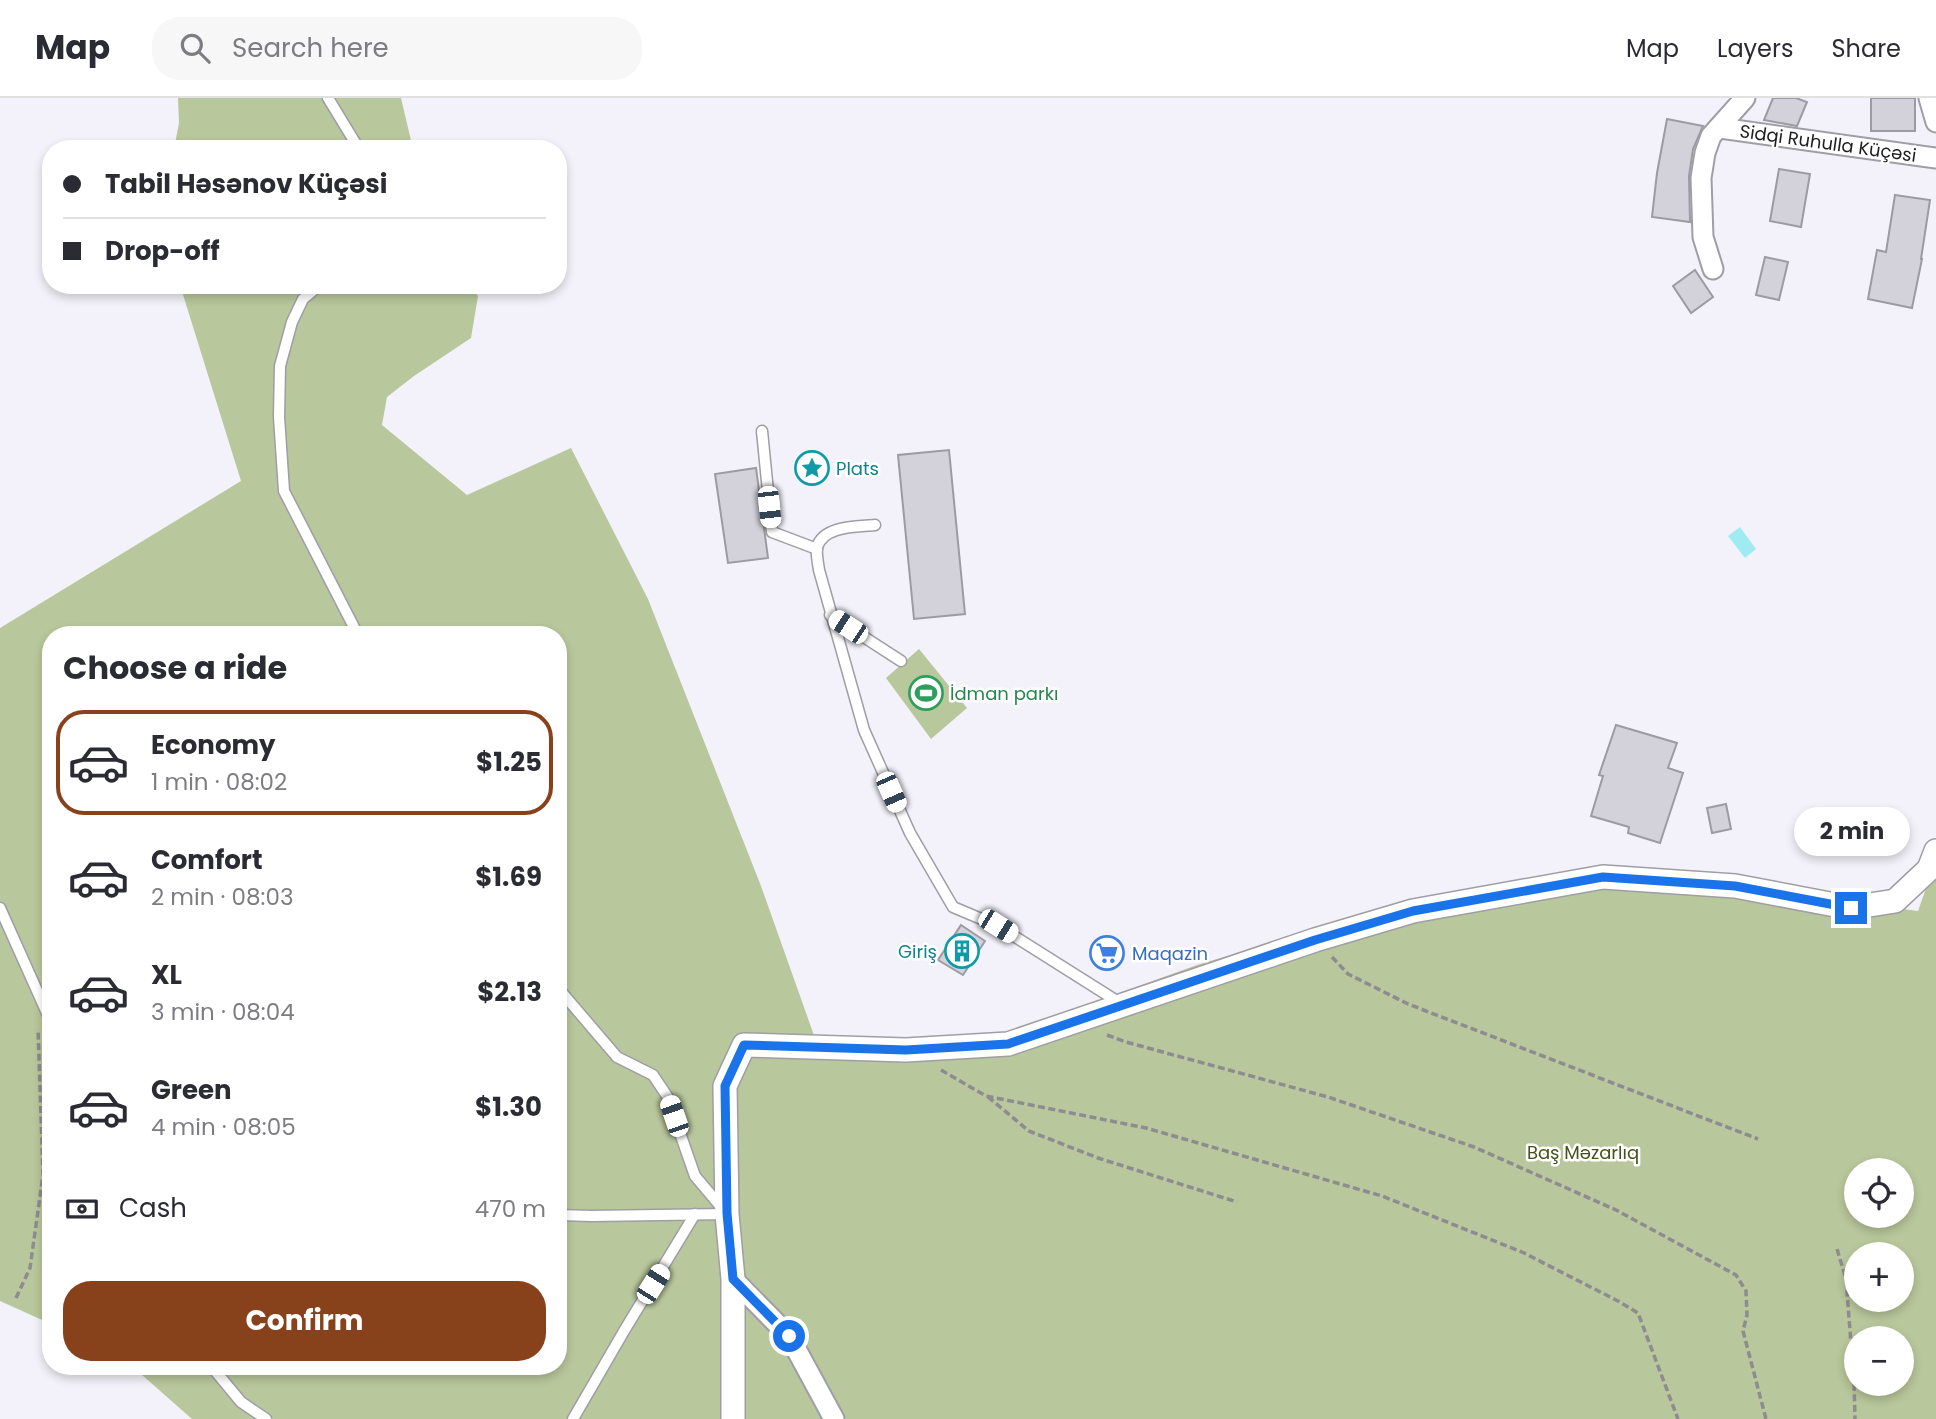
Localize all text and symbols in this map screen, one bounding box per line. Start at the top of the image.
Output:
search box [152,17,642,80]
text: Map [35,24,110,71]
icon: search [176,29,214,67]
text: Search here [232,30,389,66]
text: Map [1626,32,1679,65]
text: Layers [1717,32,1793,65]
text: Share [1831,32,1901,65]
street label: Sidqi Ruhulla Küçəsi [1738,118,1918,168]
text: Tabil Həsənov Küçəsi [105,166,388,202]
text: Drop-off [105,233,220,269]
place icon: Plats [793,449,831,487]
place label: Plats [836,456,879,481]
car [757,485,782,529]
car [825,607,872,647]
text: Choose a ride [63,645,287,690]
sports icon: İdman parkı [907,674,945,712]
place label: İdman parkı [950,681,1058,706]
text: Economy [151,727,275,763]
icon: car [67,731,130,794]
text: $1.25 [476,744,542,780]
text: 1 min · 08:02 [151,766,287,798]
car [873,769,910,815]
callout: 2 min [1793,806,1909,856]
text: 2 min [1820,815,1884,847]
text: Comfort [151,842,263,878]
icon: car [67,846,130,909]
text: $1.69 [475,859,542,895]
text: 2 min · 08:03 [151,881,293,913]
route end [1835,892,1867,924]
car [975,906,1022,946]
building icon: Giriş [943,932,981,970]
supermarket icon: Maqazin [1088,934,1126,972]
place label: Giriş [898,939,937,964]
place label: Maqazin [1132,941,1208,966]
text: XL [151,957,182,993]
icon: car [67,961,130,1024]
text: $2.13 [477,974,542,1010]
text: 3 min · 08:04 [151,996,295,1028]
text: Green [151,1072,232,1108]
icon: car [67,1076,130,1139]
text: $1.30 [475,1089,542,1125]
car [658,1093,691,1139]
text: 4 min · 08:05 [151,1111,296,1143]
park label: Baş Məzarlıq [1527,1140,1639,1165]
map controls [1844,1158,1914,1396]
button: locate [1844,1158,1914,1228]
icon: cash [63,1190,101,1228]
text: Cash [119,1190,187,1226]
text: 470 m [475,1193,546,1225]
button: + [1844,1242,1914,1312]
car [633,1261,674,1307]
button: Confirm [63,1281,546,1361]
route start [773,1320,805,1352]
button: − [1844,1326,1914,1396]

